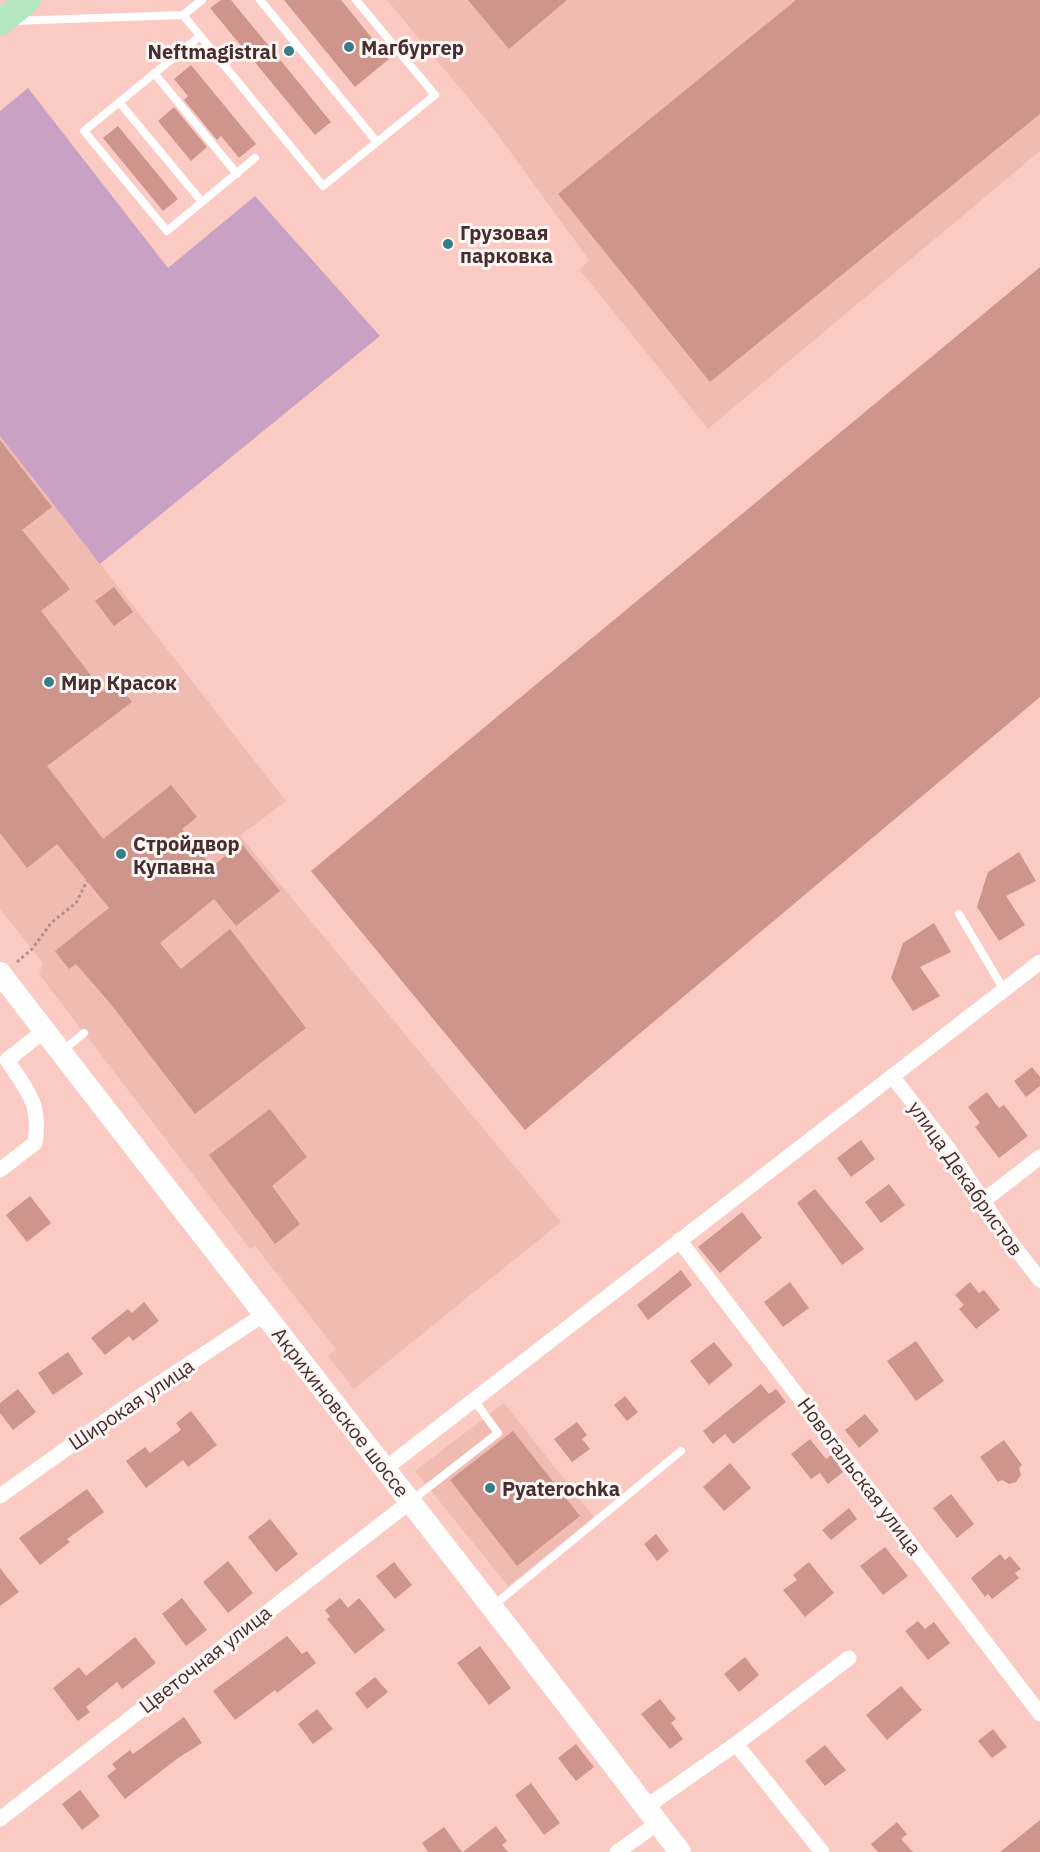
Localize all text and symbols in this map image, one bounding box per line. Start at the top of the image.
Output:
place label: Магбургер [361,34,464,61]
place label: Neftmagistral [148,38,277,65]
marker: Магбургер [342,40,356,54]
marker: Neftmagistral [282,44,296,58]
place label: Грузовая парковка [460,219,553,269]
marker: Грузовая парковка [441,237,455,251]
place label: Мир Красок [61,669,177,696]
marker: Мир Красок [42,675,56,689]
place label: Стройдвор Купавна [133,830,240,880]
marker: Стройдвор Купавна [114,847,128,861]
street label: улица Декабристов [902,1095,1030,1261]
street label: Акрихиновское шоссе [266,1321,416,1503]
street label: Широкая улица [63,1352,199,1456]
street label: Новогальская улица [792,1392,928,1561]
place label: Pyaterochka [502,1475,620,1502]
marker: Pyaterochka [483,1481,497,1495]
street label: Цветочная улица [133,1599,277,1719]

